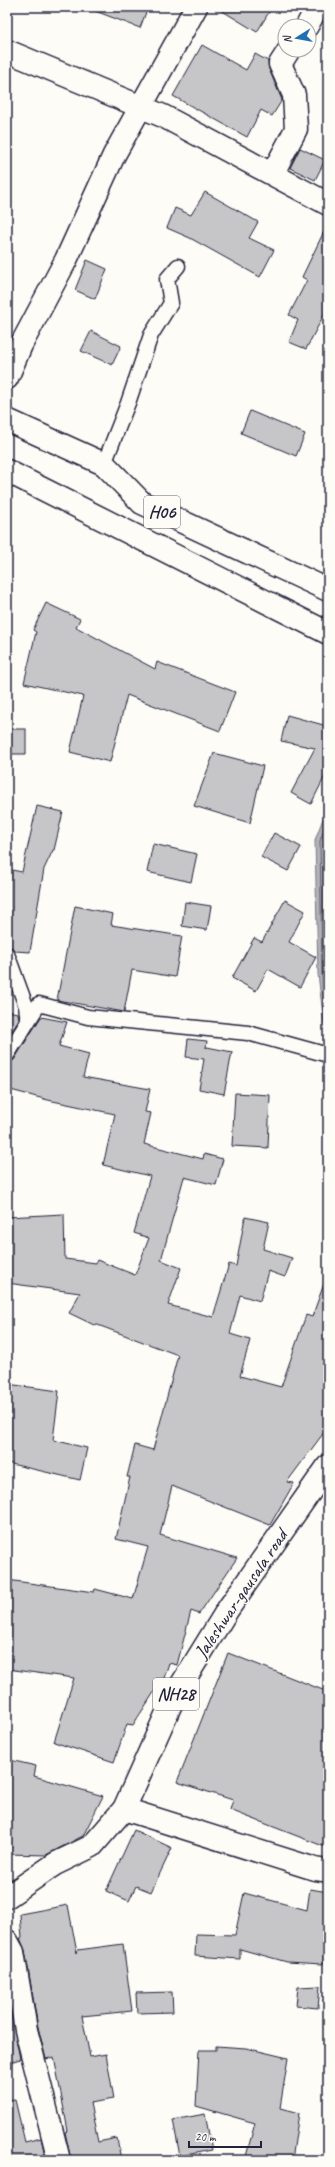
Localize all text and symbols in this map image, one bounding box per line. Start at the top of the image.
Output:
north arrow [277,18,317,58]
text: N [279,33,295,45]
road number: H06 [144,496,180,528]
street label: Jaleshwar-gausala road [188,1522,295,1664]
road number: NH28 [153,1678,199,1710]
scale bar [189,2123,261,2149]
text: 20 m [195,2129,217,2145]

